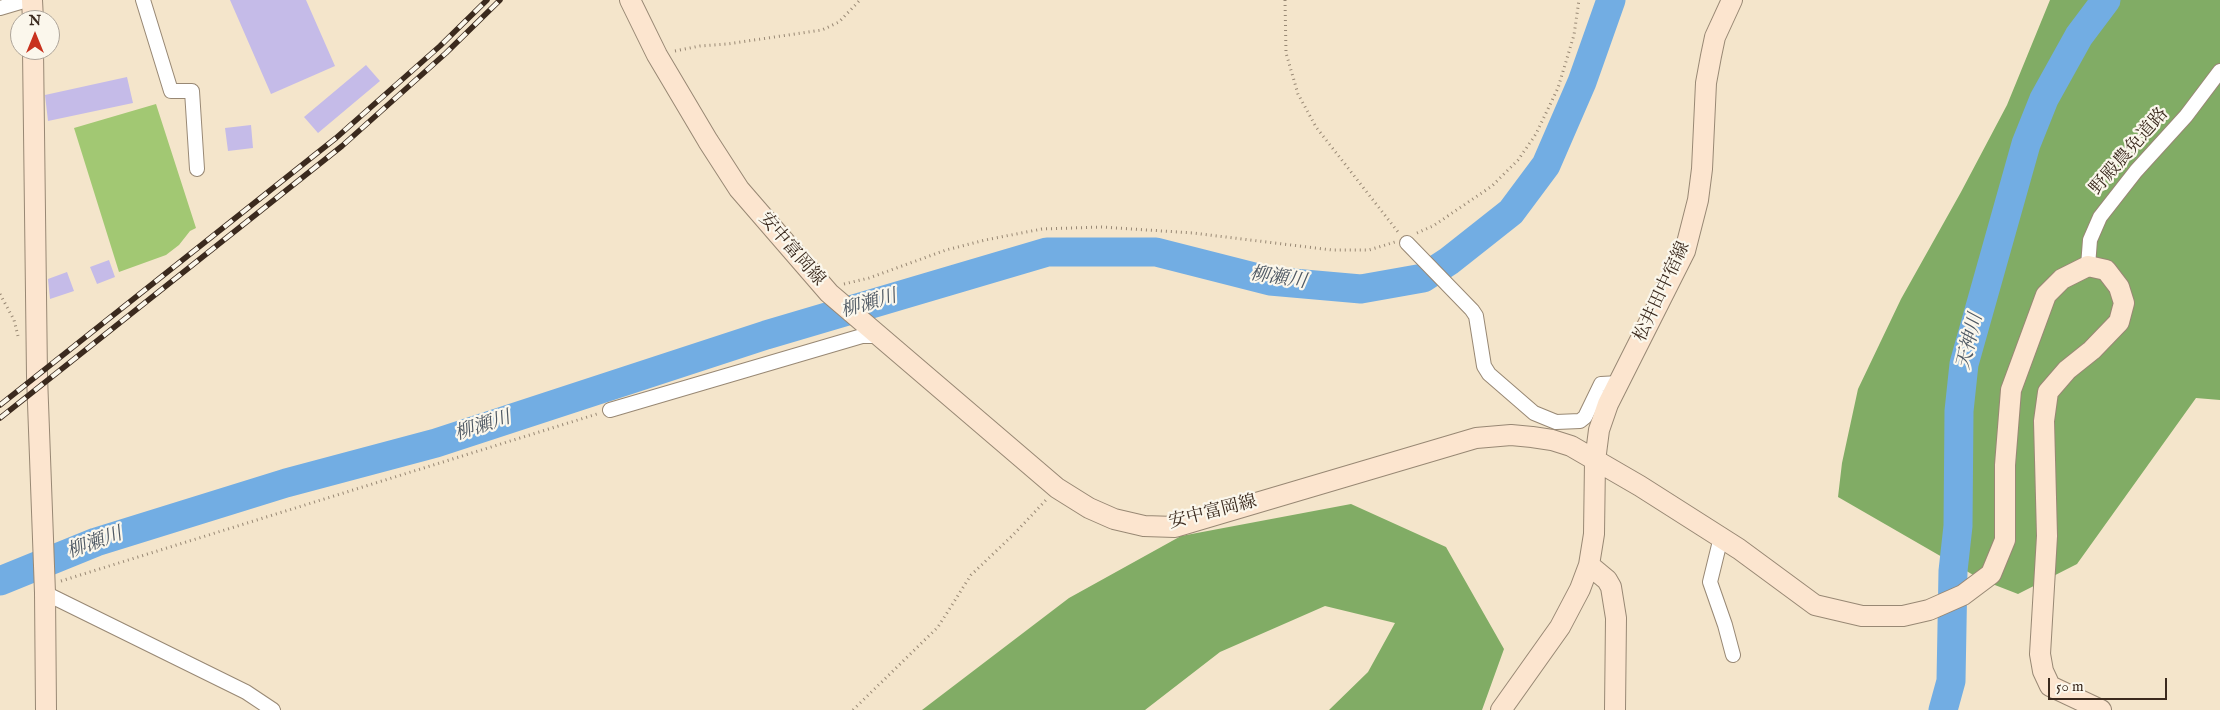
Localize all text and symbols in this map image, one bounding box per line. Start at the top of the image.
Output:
north arrow [10,10,60,60]
text: N [29,12,41,30]
street label: 野殿農免道路 [2086,104,2174,200]
street label: 安中富岡線 [753,209,829,291]
street label: 松井田中宿線 [1630,238,1696,346]
water label: 柳瀬川 [1248,263,1308,295]
water label: 柳瀬川 [838,286,900,324]
water label: 天神川 [1953,312,1989,372]
water label: 柳瀬川 [452,407,514,447]
street label: 安中富岡線 [1167,492,1259,534]
water label: 柳瀬川 [64,524,126,564]
scale bar [2050,668,2169,700]
text: 50 m [2056,677,2084,696]

